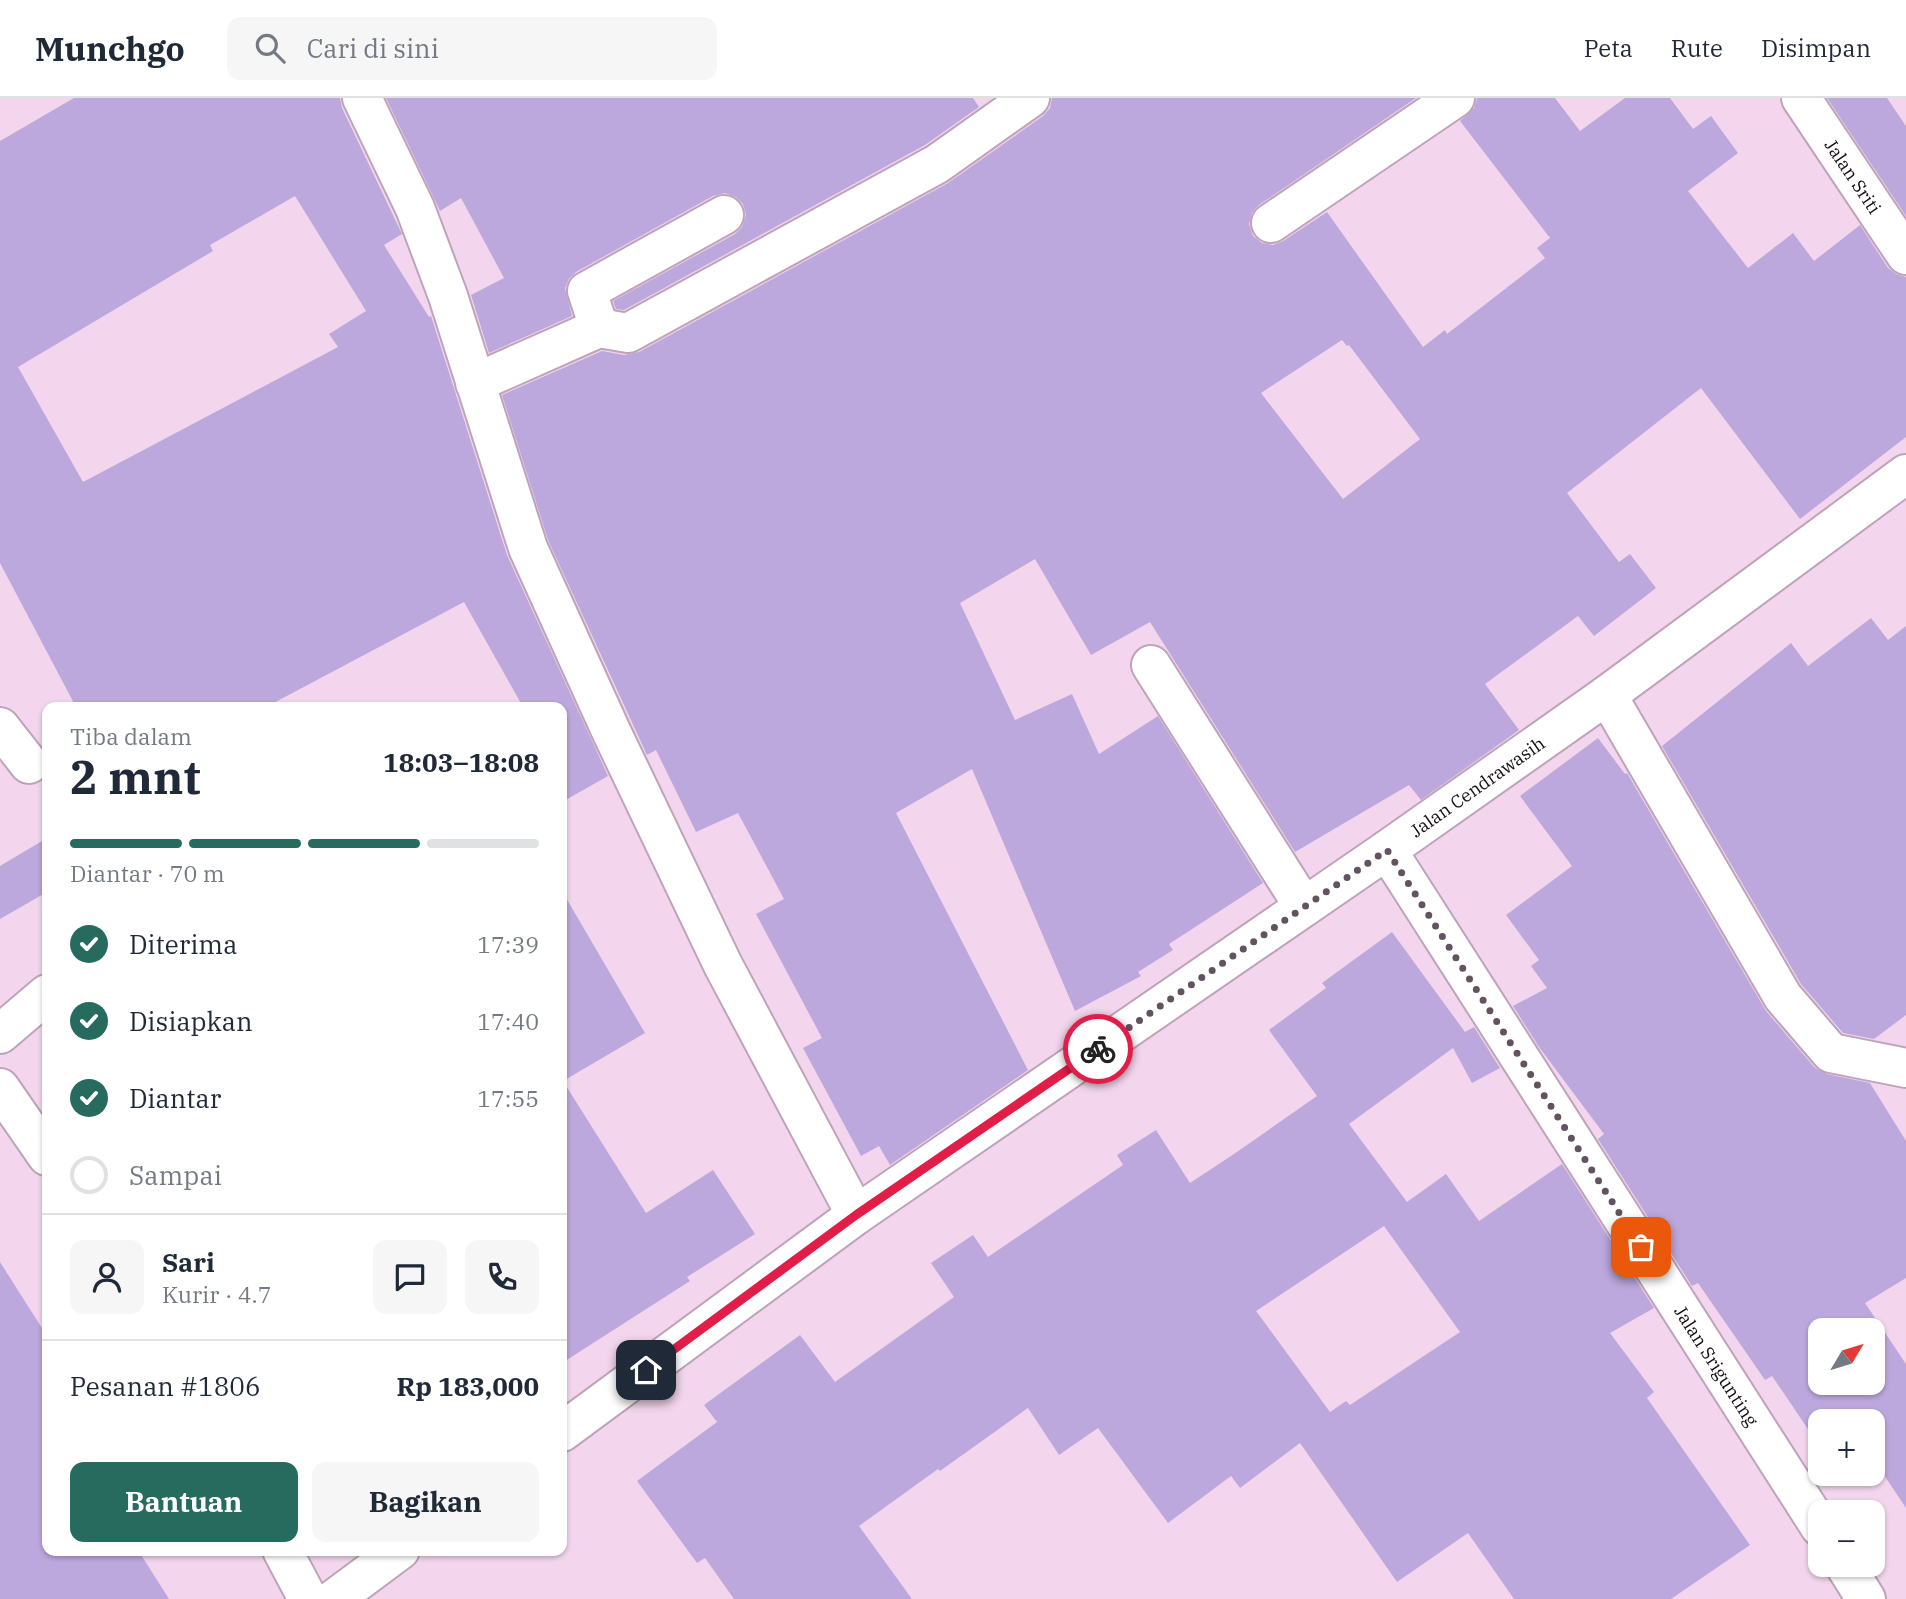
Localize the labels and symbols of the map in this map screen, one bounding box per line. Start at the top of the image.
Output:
street label: Jalan Sriti [1820,134,1887,218]
street label: Jalan Cendrawasih [1405,731,1549,842]
courier [1063,1014,1133,1084]
pin [1611,1217,1671,1277]
street label: Jalan Srigunting [1670,1301,1764,1430]
north arrow [1808,1318,1885,1395]
pin [616,1340,676,1400]

